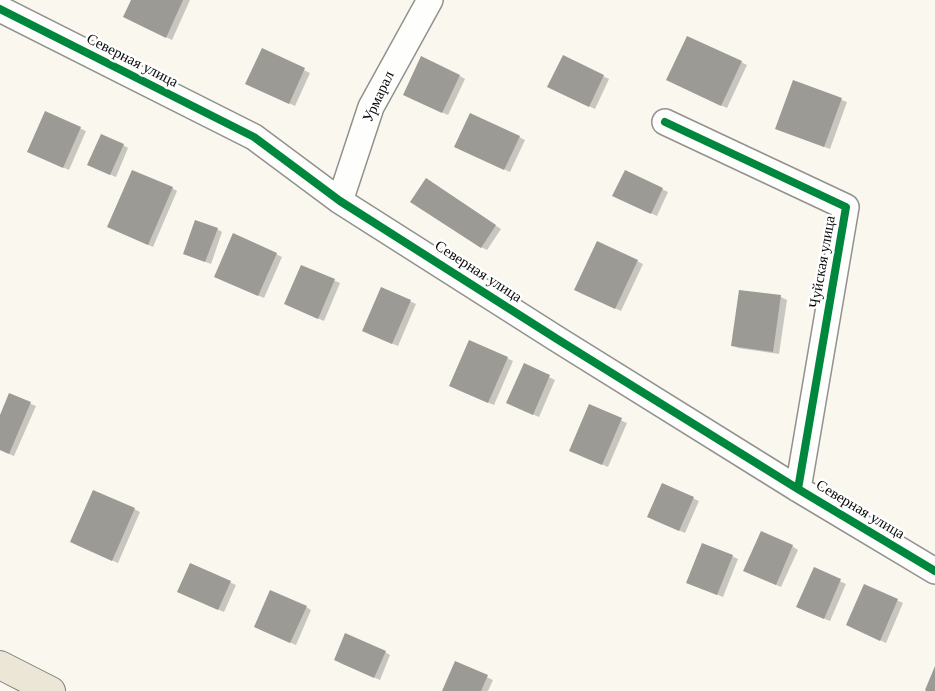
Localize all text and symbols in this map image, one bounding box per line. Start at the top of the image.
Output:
street label: Северная улица [83,30,181,92]
street label: Урмарал [359,69,399,125]
street label: Чуйская улица [806,214,840,310]
street label: Северная улица [431,237,525,307]
street label: Северная улица [812,476,908,544]

